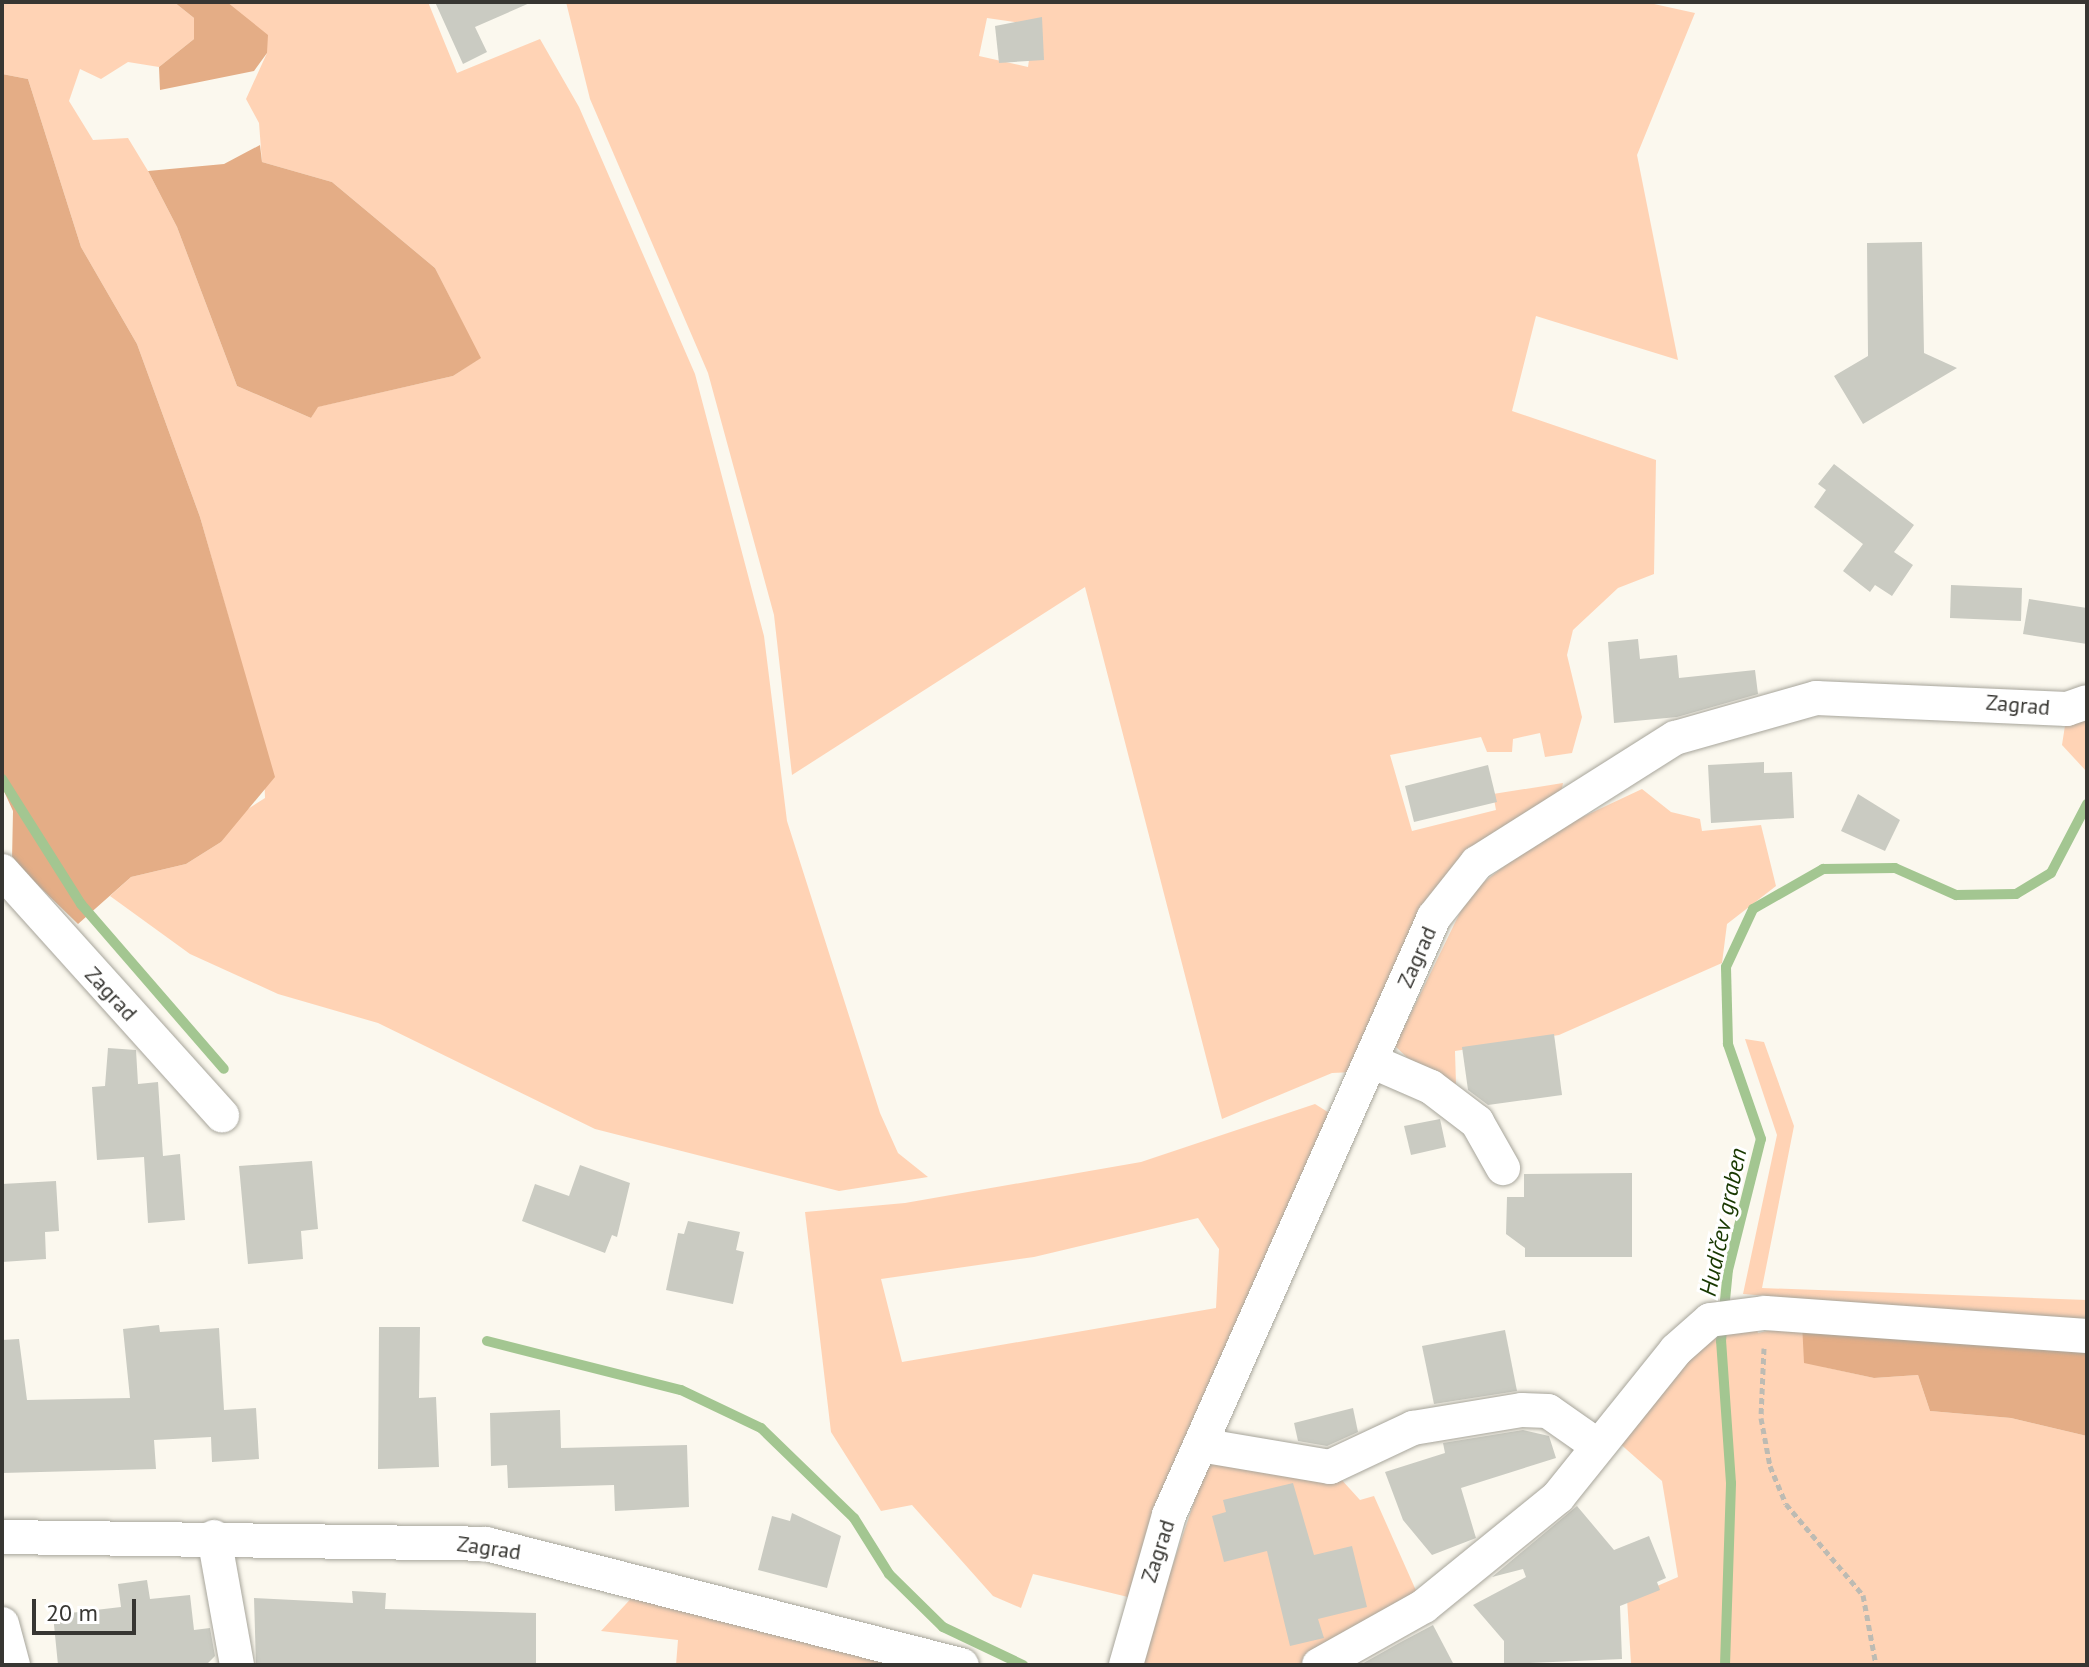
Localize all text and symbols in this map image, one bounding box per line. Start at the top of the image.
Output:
street label: Zagrad [1985,689,2051,721]
street label: Zagrad [1392,922,1442,992]
street label: Zagrad [79,961,143,1027]
water label: Hudičev graben [1693,1145,1753,1299]
street label: Zagrad [1135,1516,1181,1586]
street label: Zagrad [455,1530,523,1566]
scale bar [36,1583,140,1633]
text: 20 m [46,1597,98,1628]

